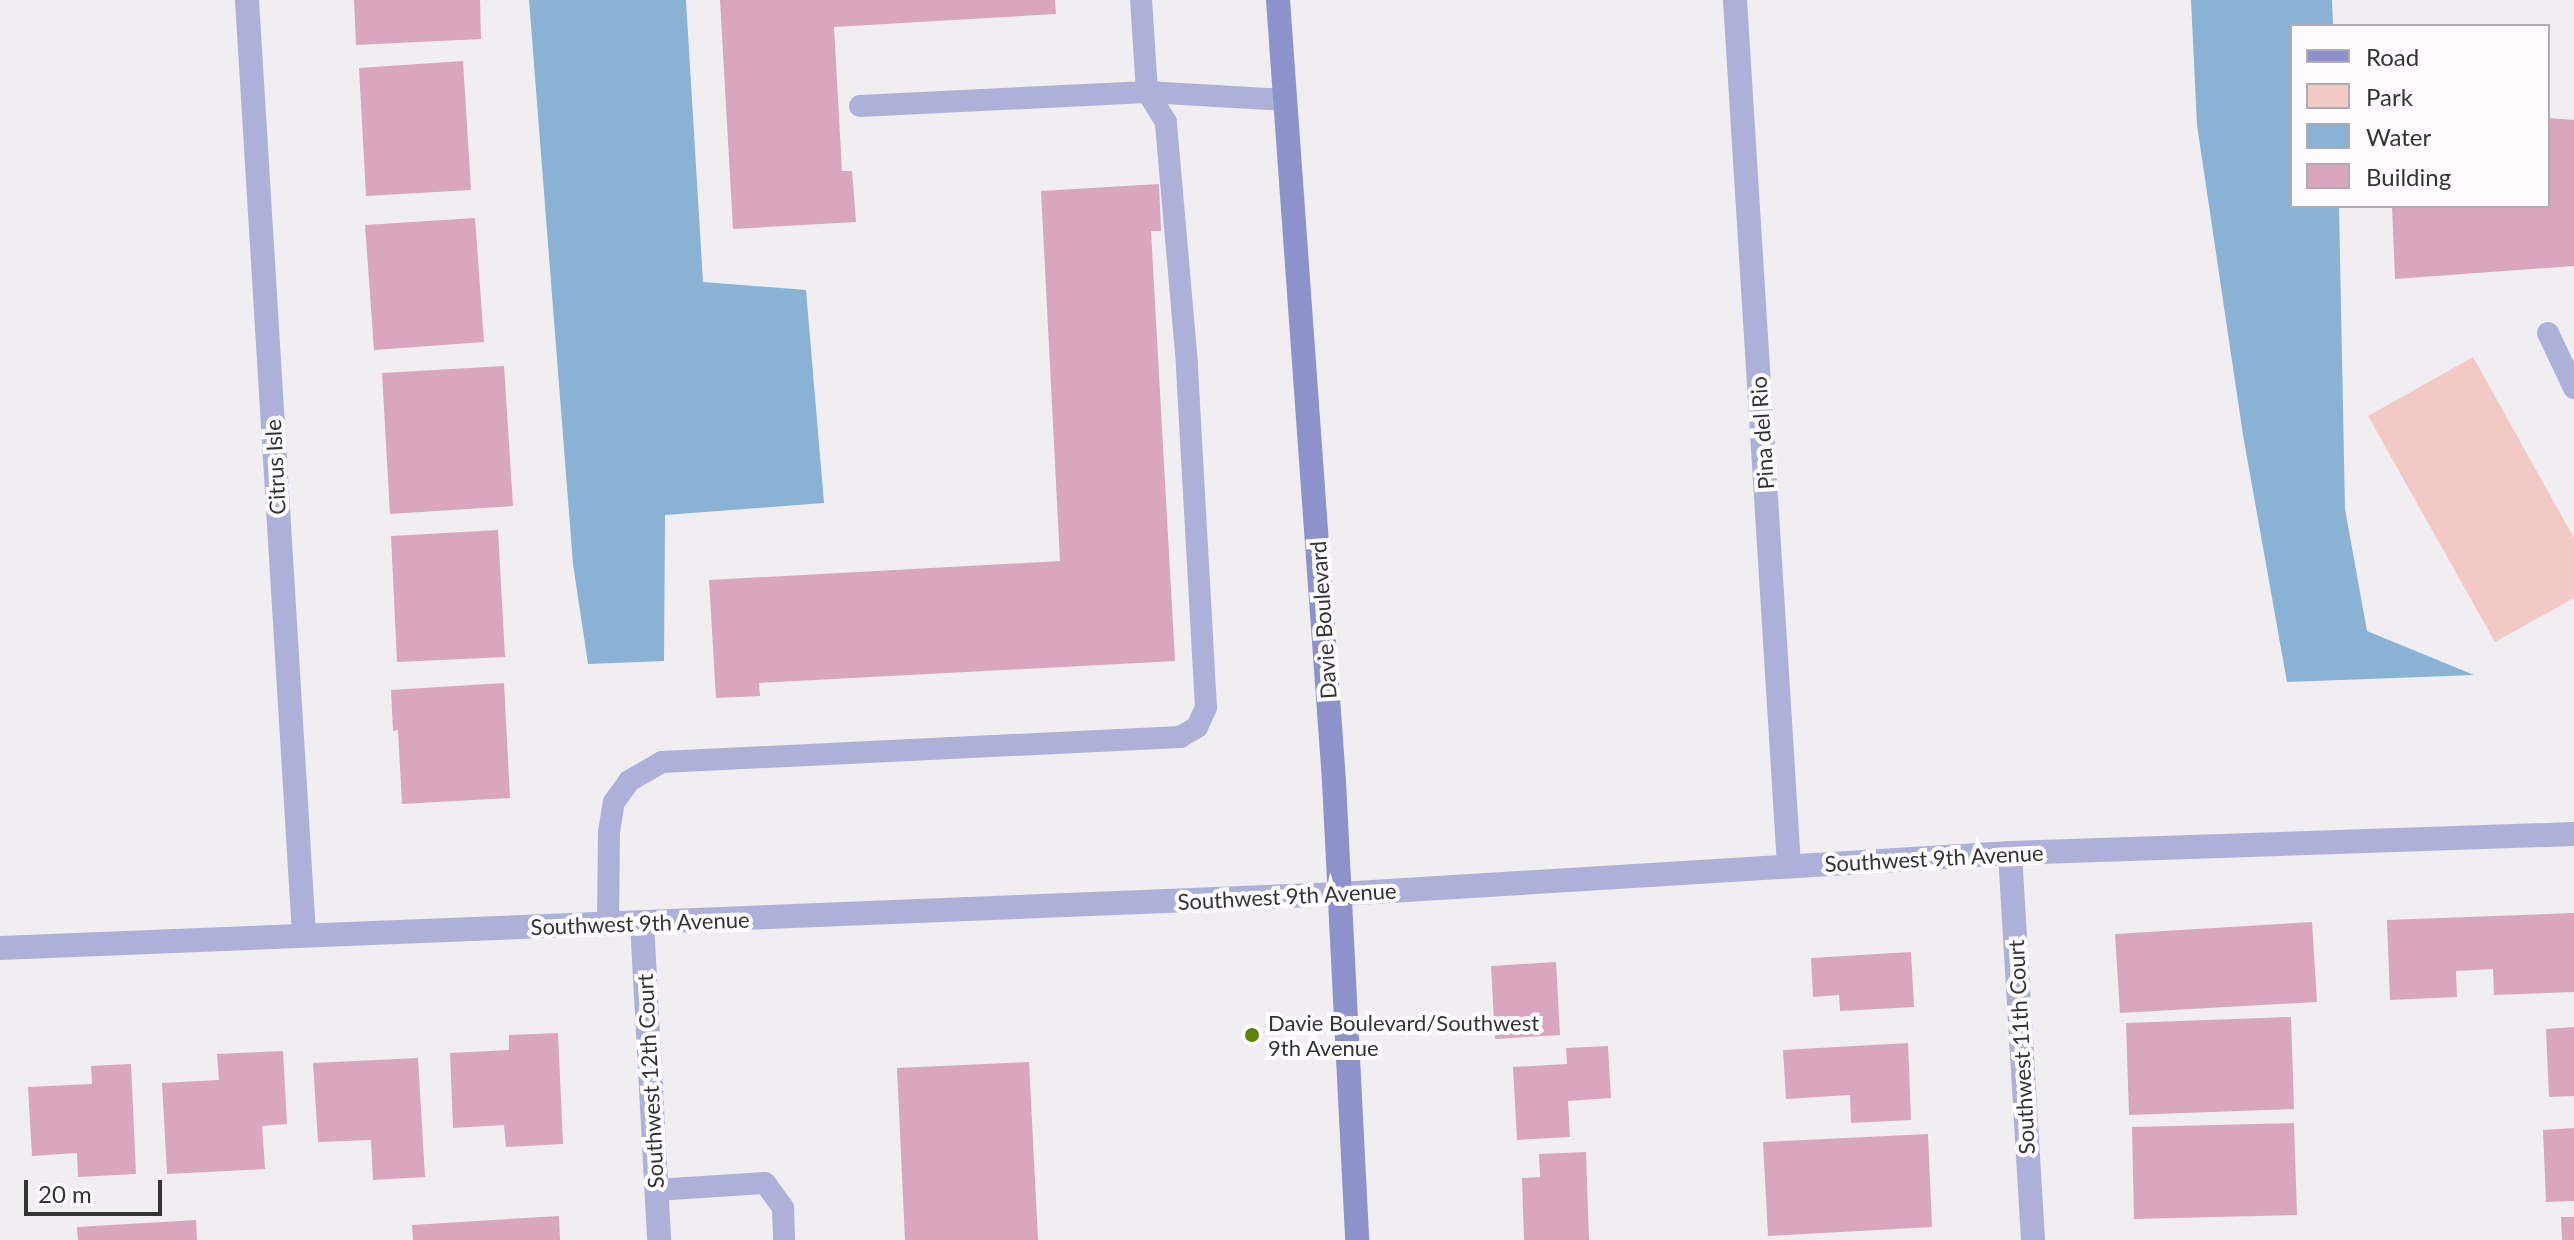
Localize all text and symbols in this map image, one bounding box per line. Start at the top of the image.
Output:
legend [2290,24,2550,208]
text: Road [2366,42,2419,71]
text: Park [2366,82,2413,111]
text: Water [2366,122,2431,151]
text: Building [2366,162,2451,191]
street label: Pina del Rio [1745,376,1779,490]
street label: Citrus Isle [259,419,291,515]
street label: Davie Boulevard [1304,540,1342,700]
street label: Southwest 9th Avenue [1824,839,2044,877]
street label: Southwest 9th Avenue [1177,877,1397,915]
street label: Southwest 9th Avenue [530,906,750,940]
street label: Southwest 11th Court [2002,939,2040,1155]
street label: Southwest 12th Court [631,973,669,1189]
place label: Davie Boulevard/Southwest 9th Avenue [1268,1009,1539,1060]
marker: Davie Boulevard/Southwest 9th Avenue [1243,1026,1261,1044]
scale bar [28,1164,166,1214]
text: 20 m [38,1179,92,1208]

